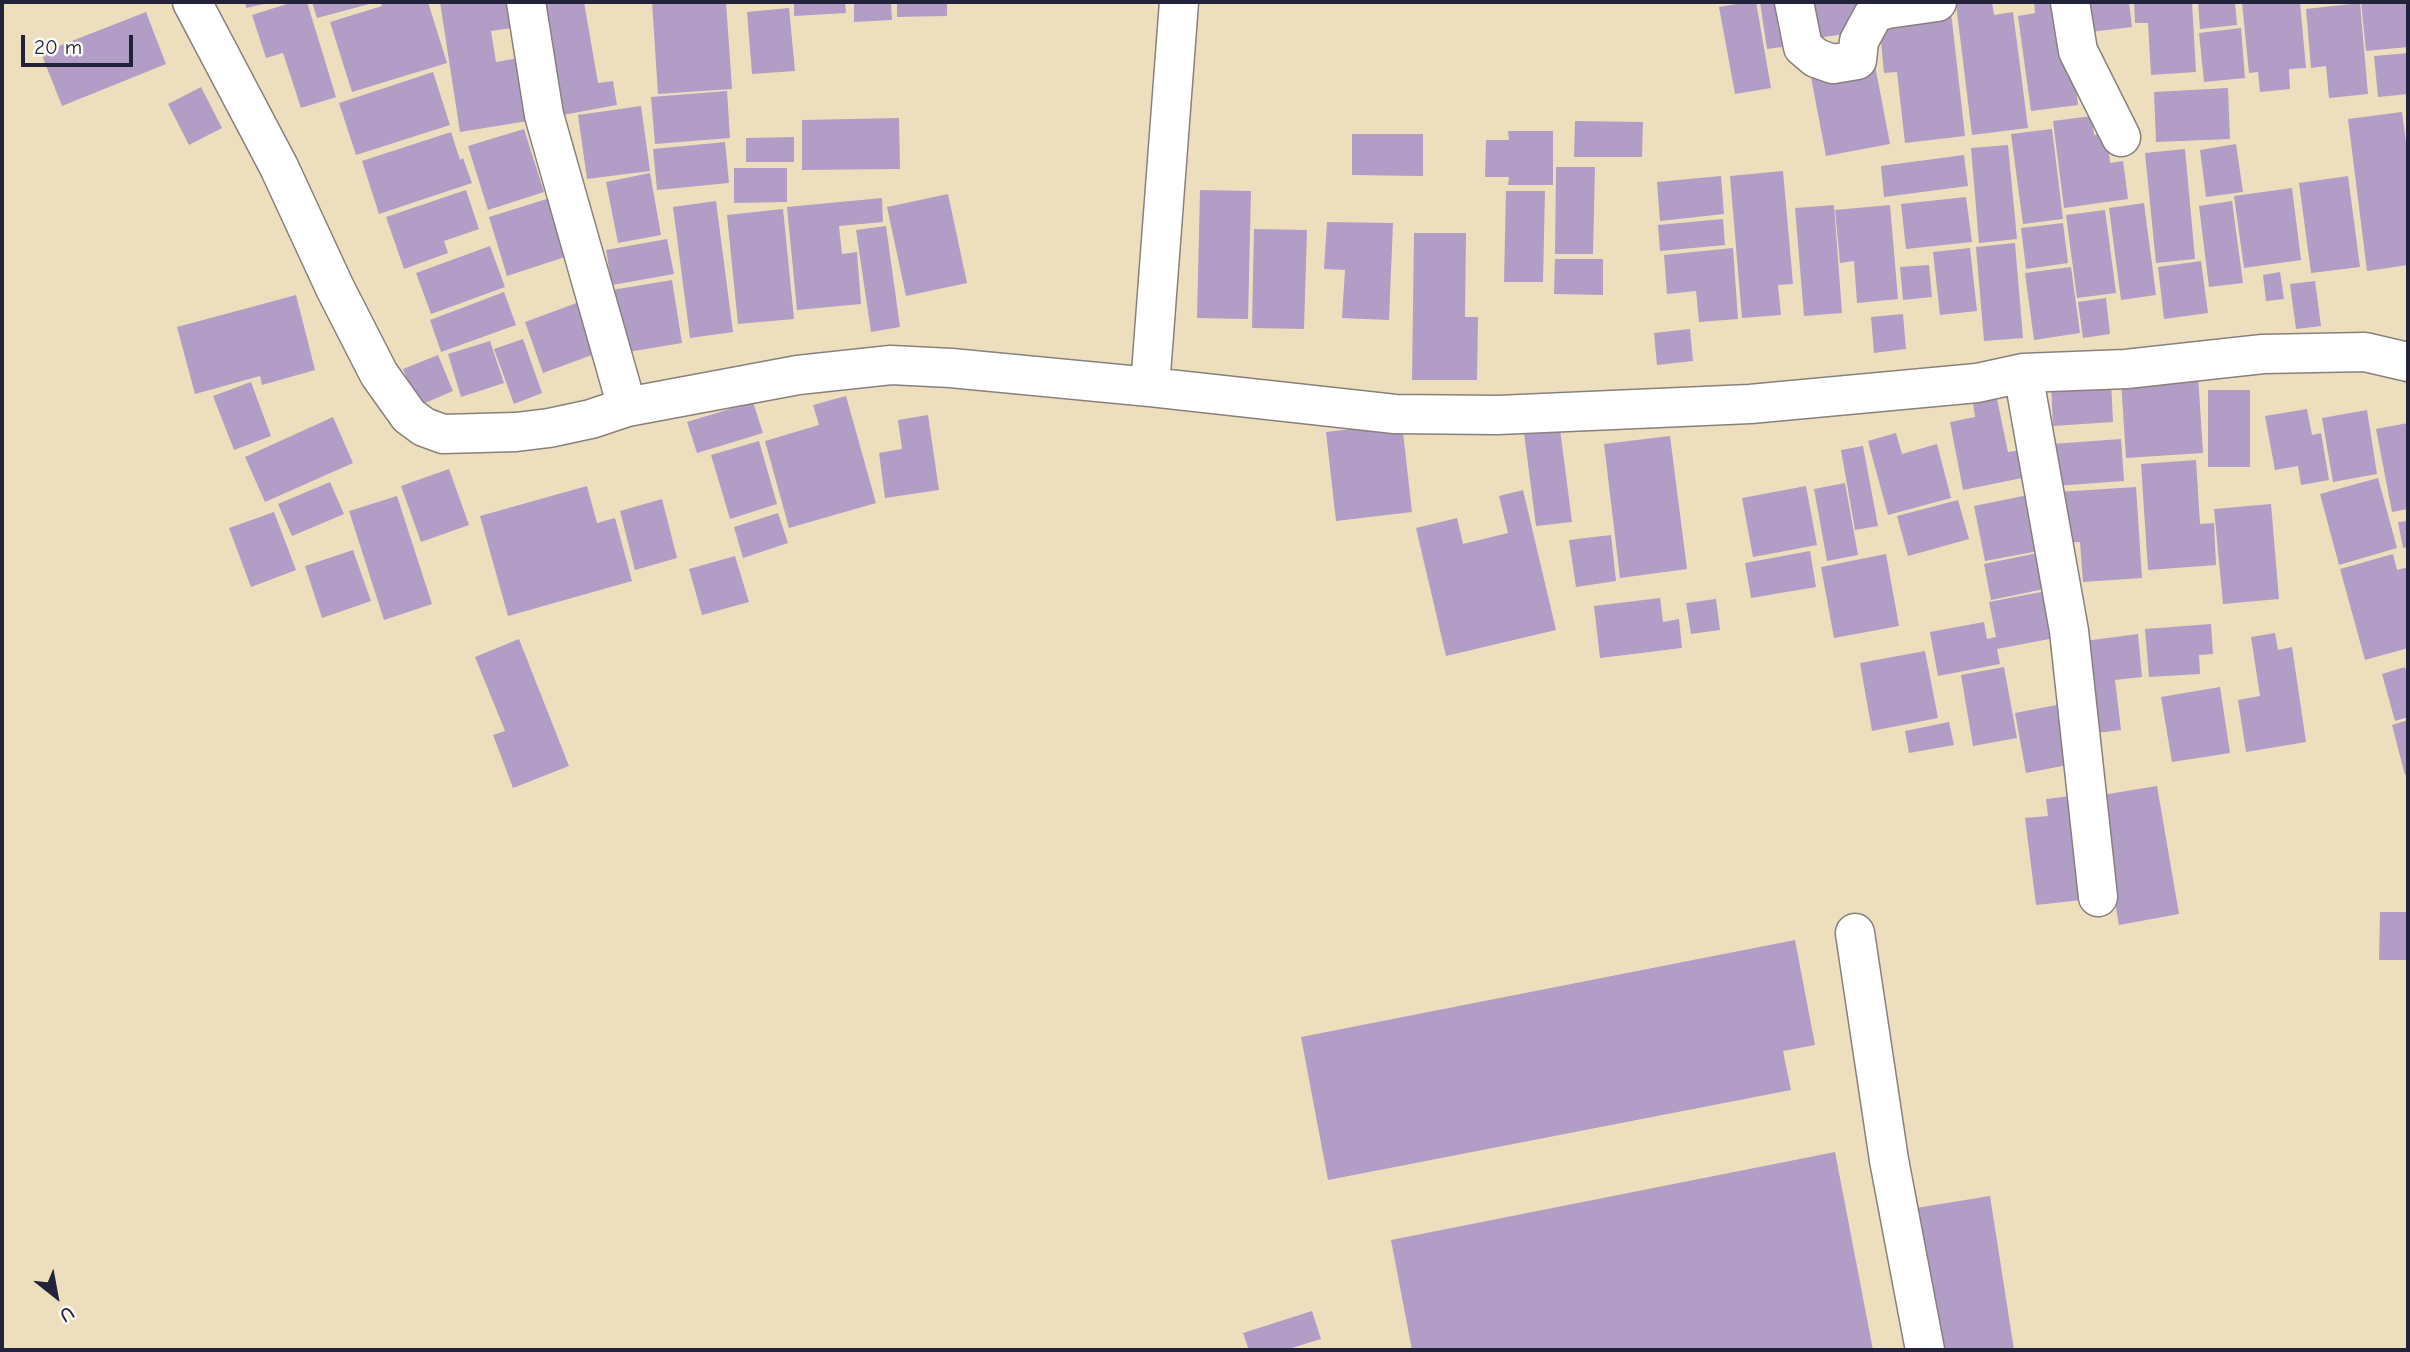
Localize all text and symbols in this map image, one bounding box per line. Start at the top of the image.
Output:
scale bar [24,21,136,65]
text: 20 m [34,35,82,59]
north arrow [21,1261,91,1331]
text: U [56,1301,78,1327]

